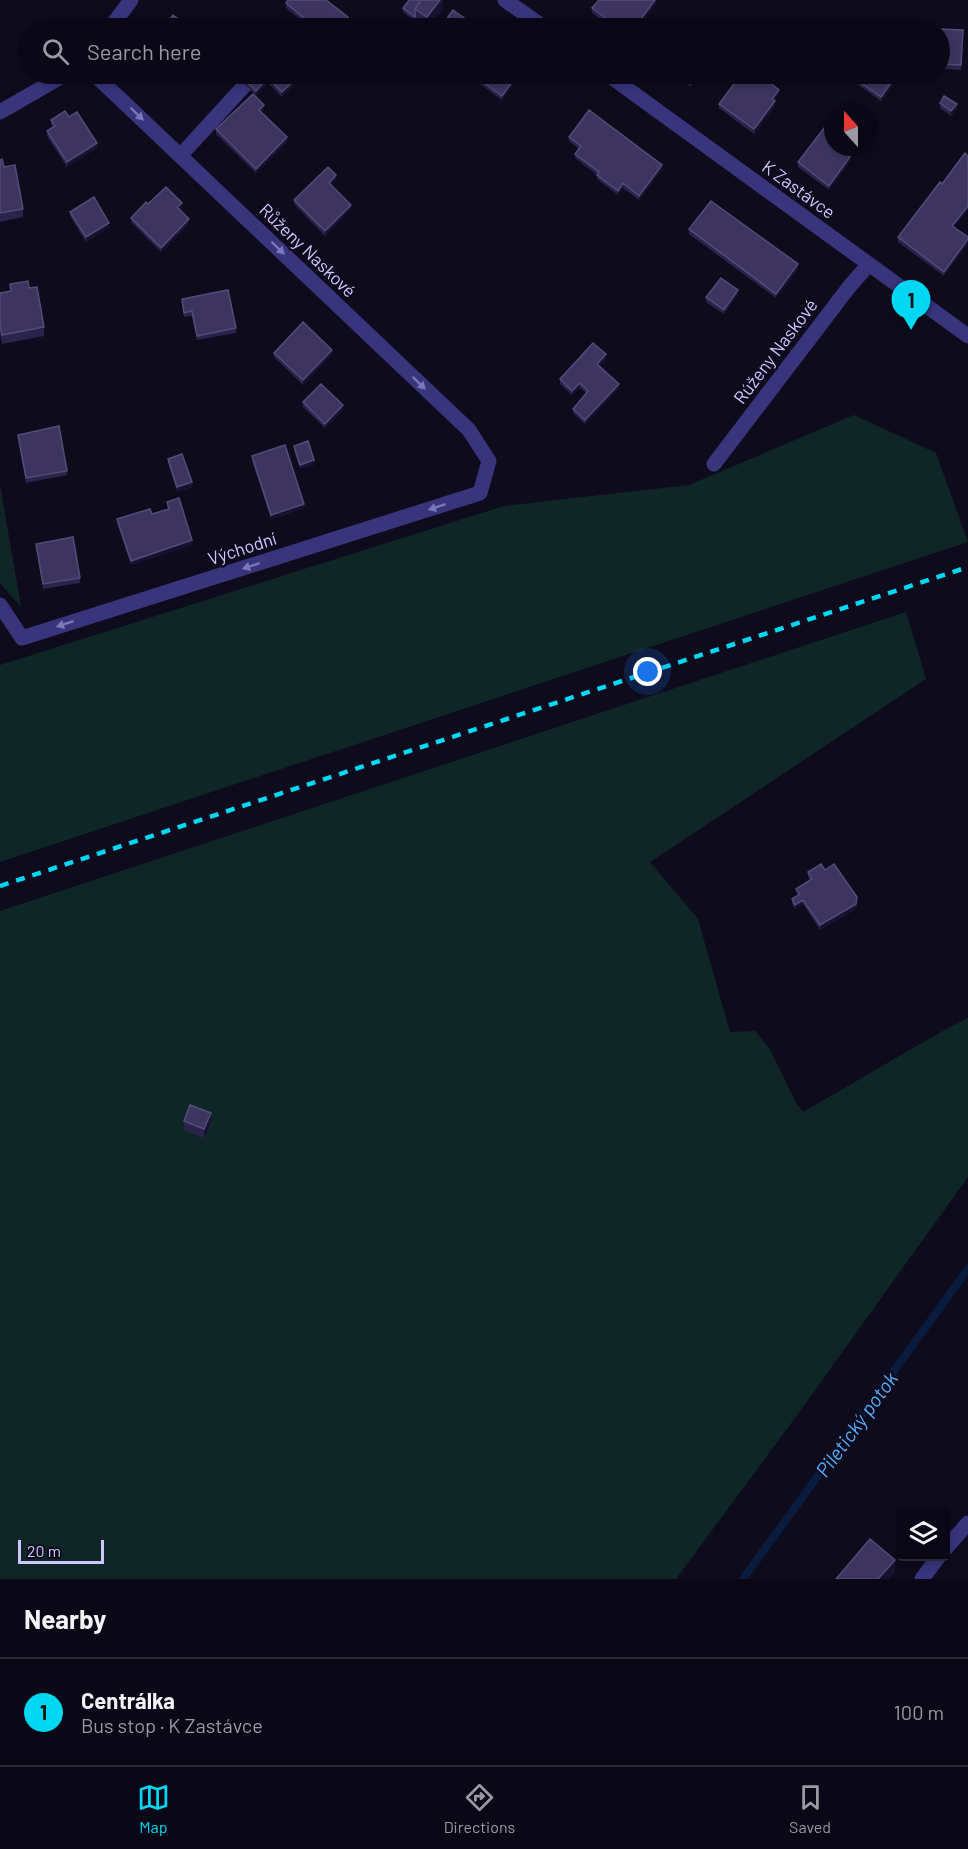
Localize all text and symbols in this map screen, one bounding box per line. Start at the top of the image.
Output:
search box [18,18,950,84]
icon: search [39,35,72,68]
text: Search here [87,38,201,64]
north arrow [824,102,878,156]
one-way arrow [129,107,144,121]
street label: K Zastávce [758,155,840,223]
street label: Růženy Naskové [255,198,361,302]
one-way arrow [270,241,284,255]
pin: 1 [892,280,930,330]
street label: Rúženy Naskové [728,294,822,408]
one-way arrow [412,375,426,389]
one-way arrow [428,503,446,512]
street label: Východní [205,527,279,569]
one-way arrow [242,561,260,571]
one-way arrow [56,620,74,630]
your location [633,657,662,686]
water label: Piletický potok [810,1367,902,1481]
map controls [896,1507,950,1561]
button: layers [896,1507,950,1561]
scale bar [18,1537,104,1564]
text: 20 m [27,1541,61,1560]
text: Nearby [24,1603,106,1634]
text: Centrálka [81,1687,175,1713]
text: 1 [40,1700,47,1724]
text: 100 m [894,1700,944,1724]
text: Bus stop · K Zastávce [81,1713,263,1737]
tab: Map [137,1781,170,1836]
tab: Directions [444,1781,515,1836]
tab: Saved [789,1781,831,1836]

